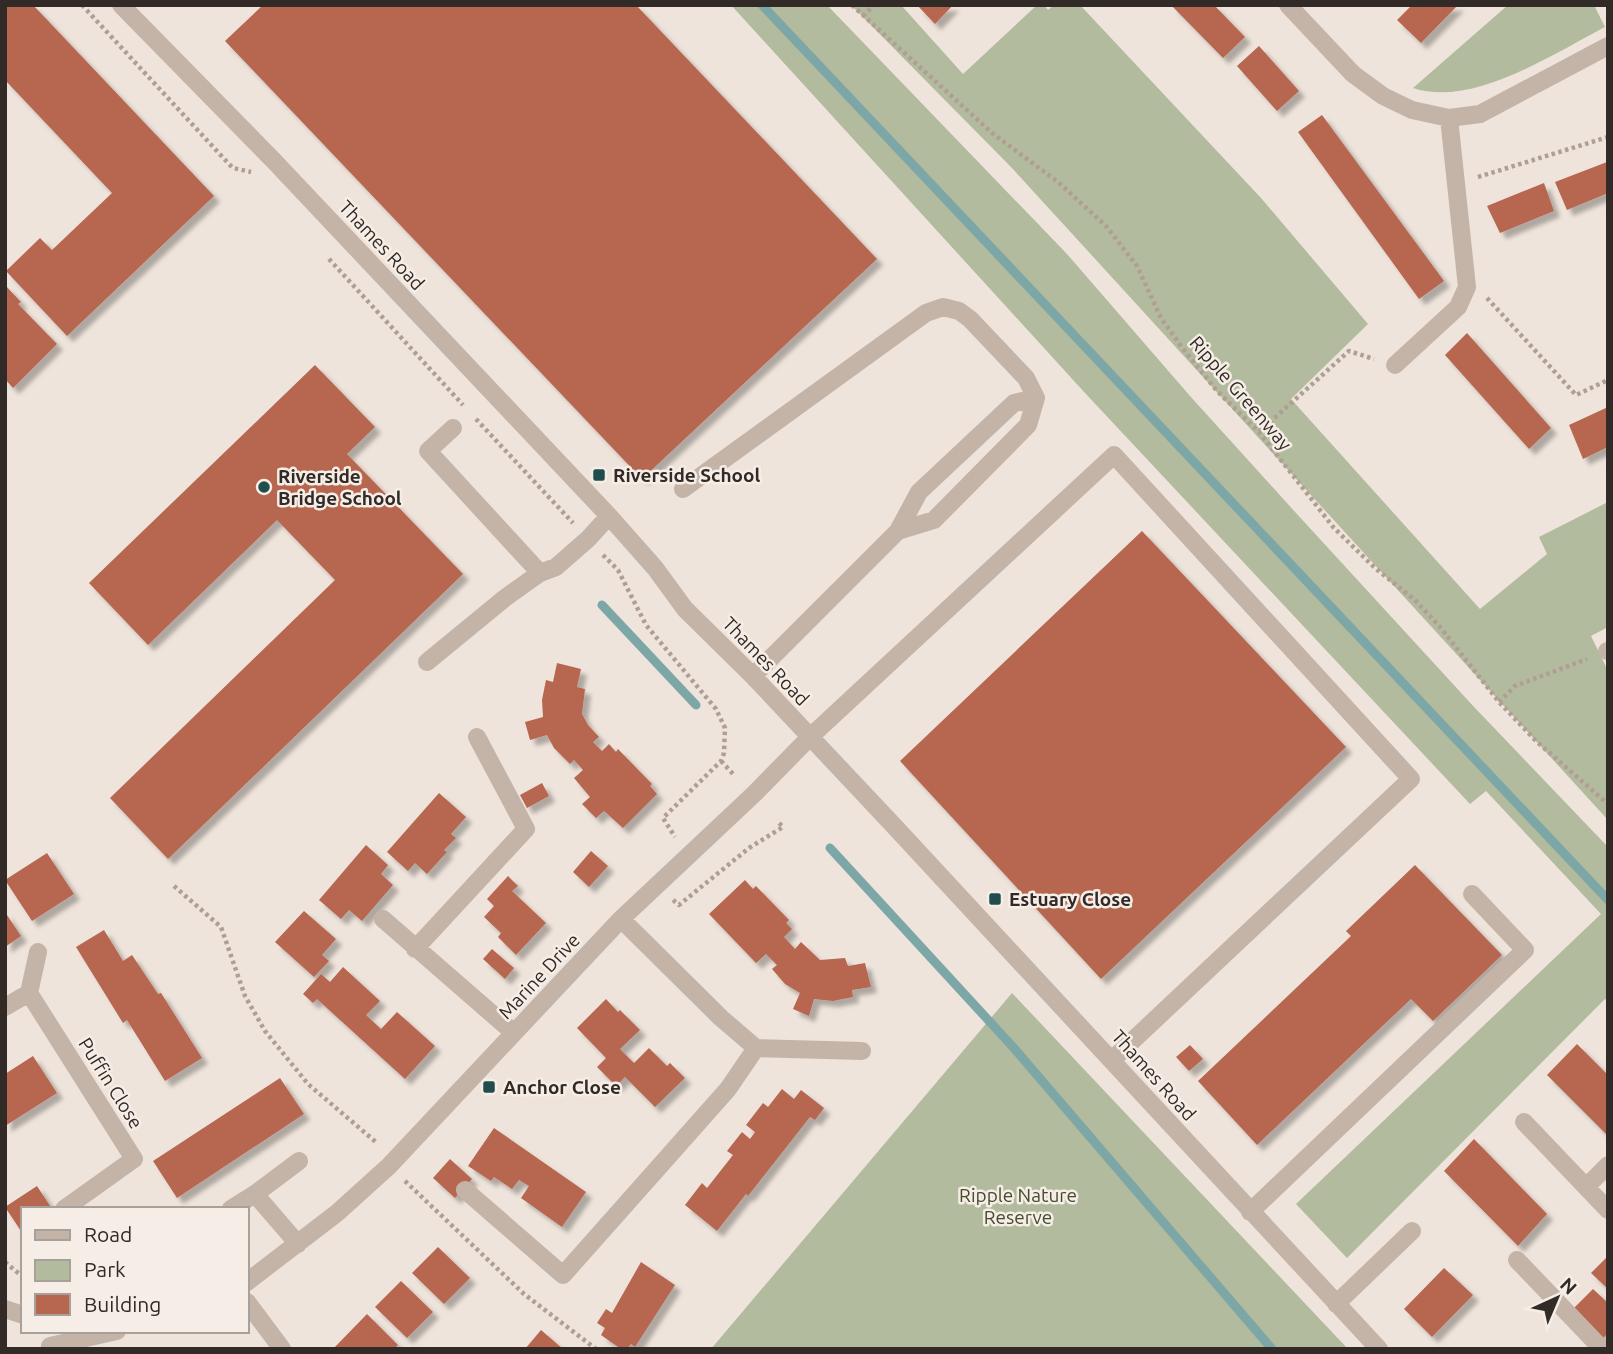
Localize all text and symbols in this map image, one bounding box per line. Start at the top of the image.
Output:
street label: Thames Road [335,196,429,294]
street label: Ripple Greenway [1186,332,1296,454]
place label: Riverside School [613,464,760,486]
place label: Riverside Bridge School [278,465,402,509]
marker: Riverside School [591,467,607,483]
marker: Riverside Bridge School [256,479,272,495]
street label: Thames Road [718,612,814,710]
place label: Estuary Close [1009,888,1131,910]
marker: Estuary Close [987,891,1003,907]
street label: Marine Drive [494,929,584,1023]
street label: Thames Road [1108,1025,1200,1125]
street label: Puffin Close [74,1034,148,1132]
place label: Anchor Close [503,1076,621,1098]
marker: Anchor Close [481,1079,497,1095]
park label: Ripple Nature Reserve [959,1184,1077,1228]
legend [21,1207,248,1333]
text: Road [84,1222,132,1246]
text: Park [84,1257,126,1281]
north arrow [1522,1263,1592,1333]
text: N [1556,1273,1582,1299]
text: Building [84,1292,161,1316]

